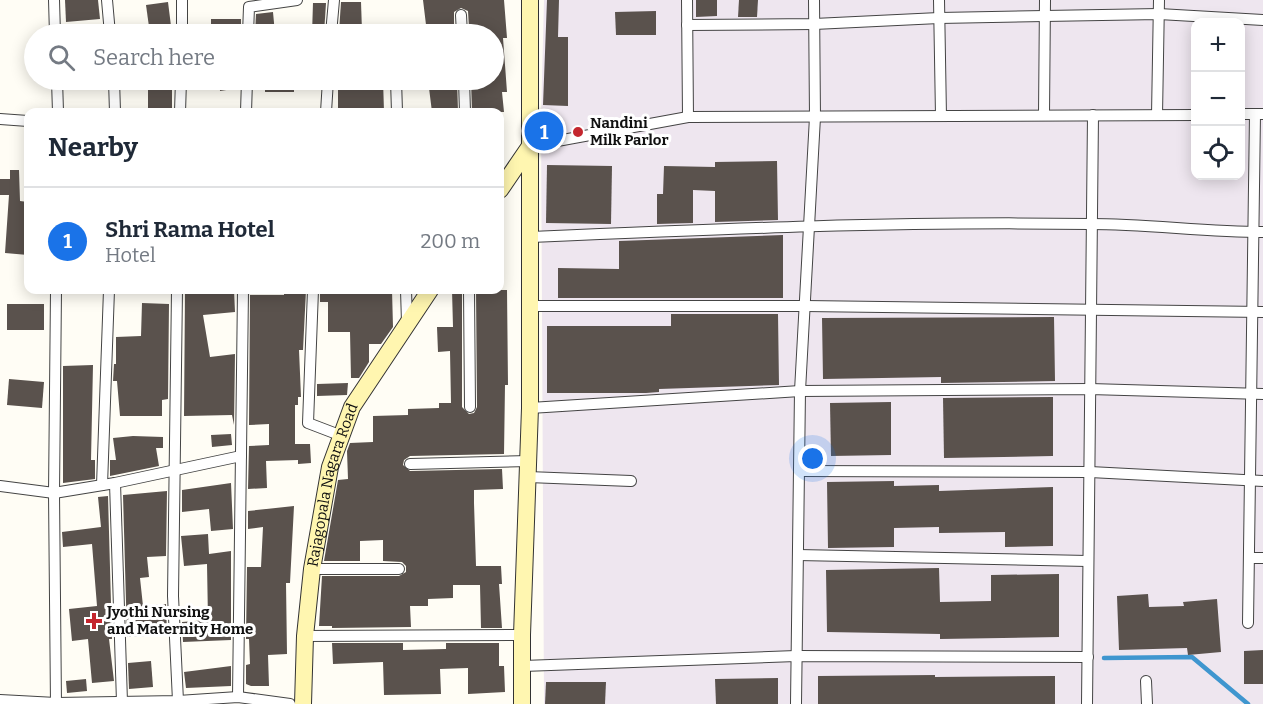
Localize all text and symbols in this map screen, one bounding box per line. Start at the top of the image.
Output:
map controls [1191,18,1245,180]
button: + [1191,18,1245,72]
search box [24,24,504,90]
icon: search [45,41,78,74]
text: Search here [93,44,215,71]
button: − [1191,72,1245,126]
pin: 1 [524,108,564,154]
place label: Nandini Milk Parlor [590,114,669,149]
marker: Nandini Milk Parlor [571,125,585,139]
button: locate [1191,126,1245,180]
text: Nearby [48,132,138,163]
text: Shri Rama Hotel [105,216,274,243]
text: 1 [63,229,72,253]
text: 200 m [420,229,480,253]
text: Hotel [105,243,156,267]
street label: Rajagopala Nagara Road [304,401,362,568]
your location [798,444,827,473]
place label: Jyothi Nursing and Maternity Home [106,603,253,638]
marker: Jyothi Nursing and Maternity Home [85,612,103,630]

